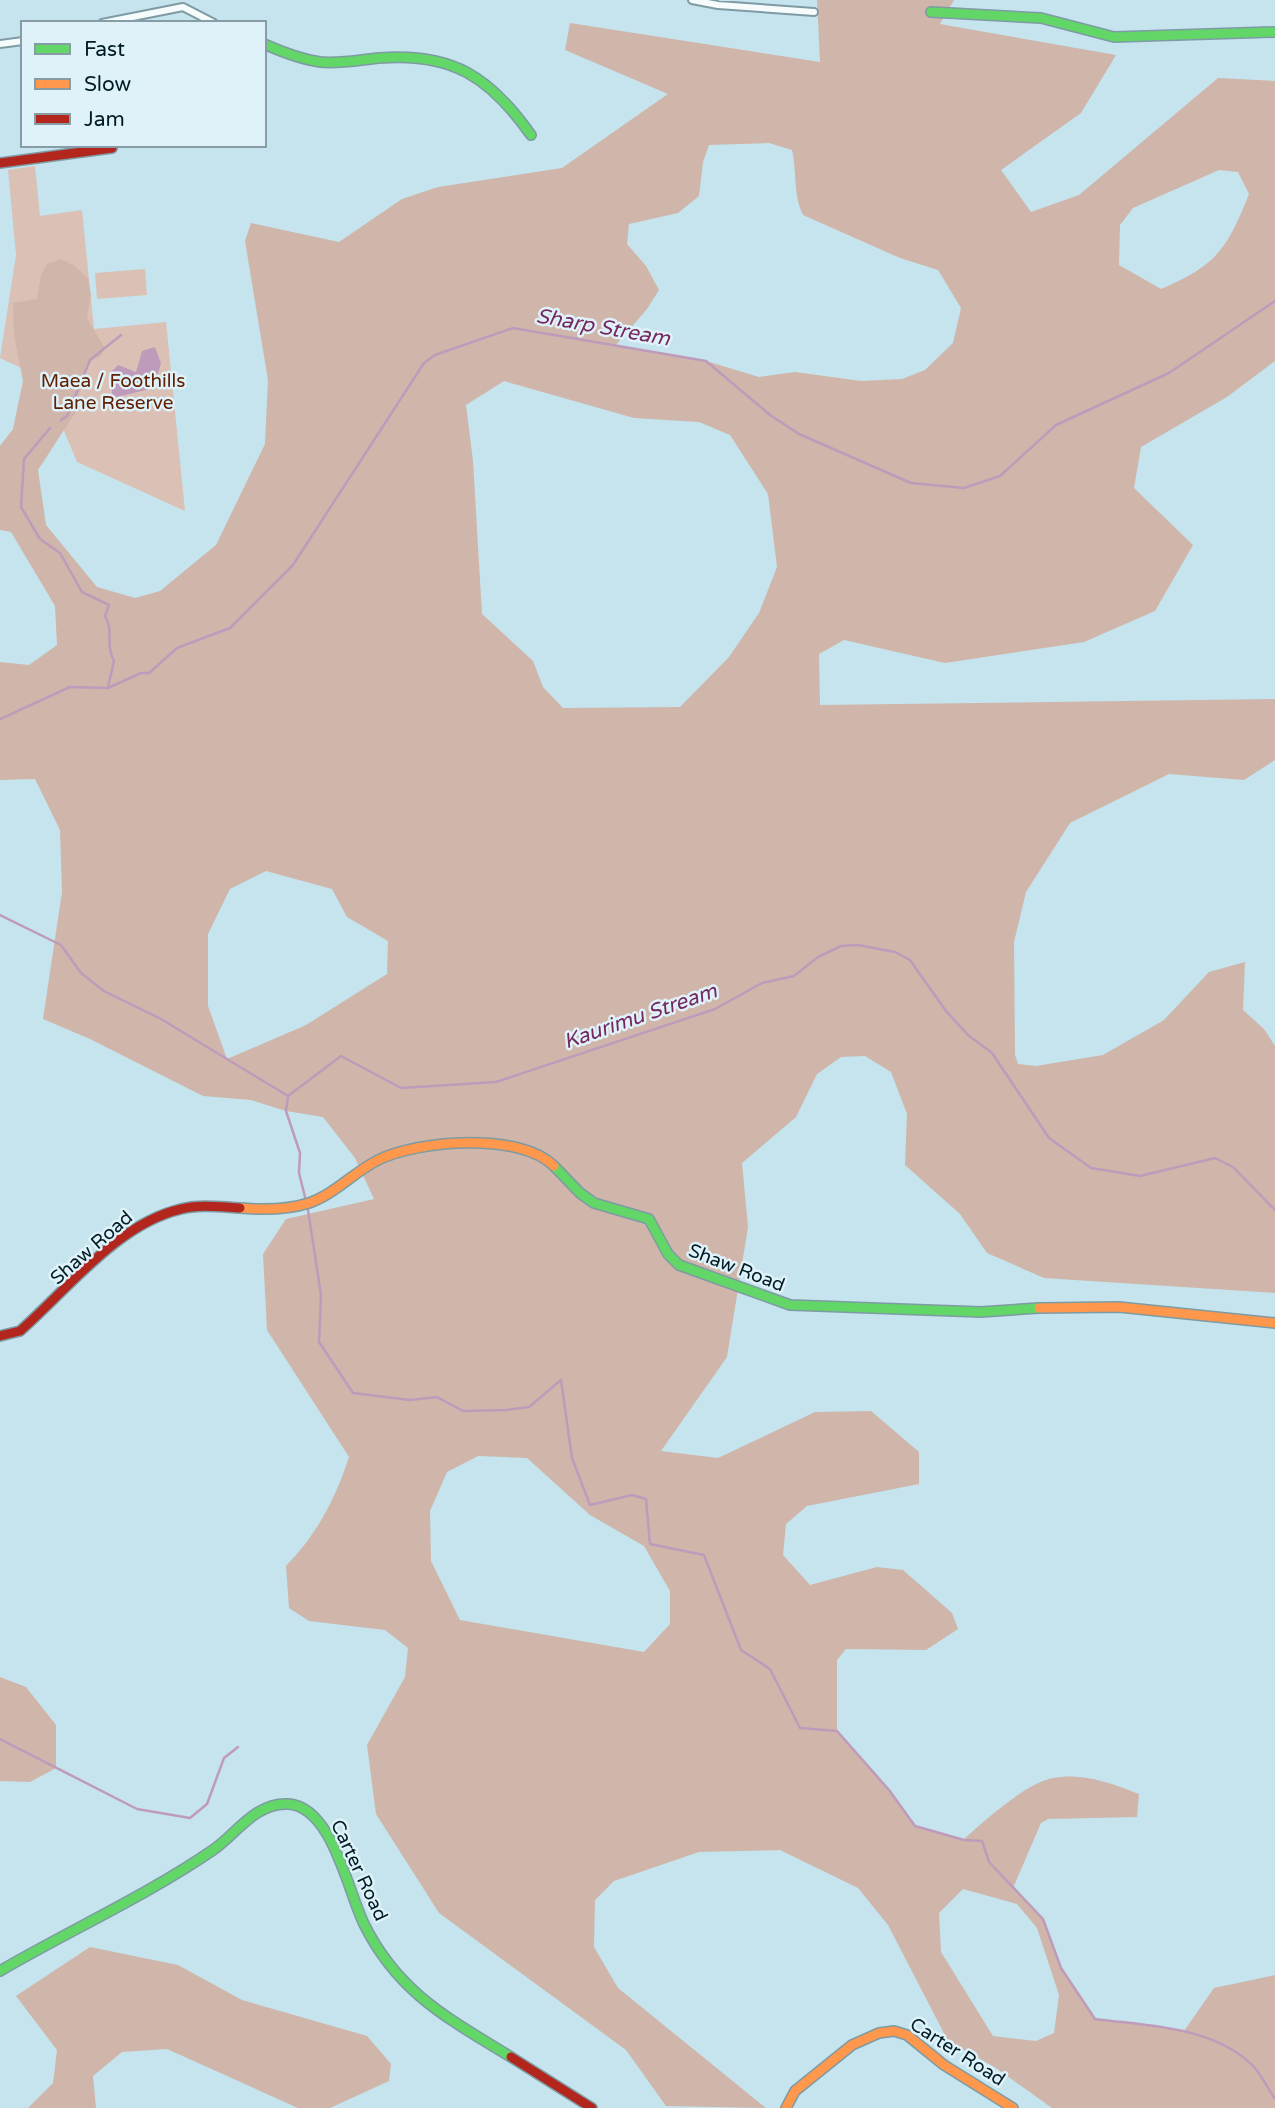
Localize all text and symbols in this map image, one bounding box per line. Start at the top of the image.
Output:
legend [21,21,266,147]
text: Fast [84,37,125,62]
text: Slow [84,72,132,97]
text: Jam [84,107,125,132]
water label: Sharp Stream [534,303,672,352]
park label: Maea / Foothills Lane Reserve [41,370,185,414]
water label: Kaurimu Stream [560,978,721,1054]
street label: Shaw Road [46,1206,137,1289]
street label: Shaw Road [685,1239,788,1296]
street label: Carter Road [326,1816,392,1924]
street label: Carter Road [906,2013,1009,2091]

